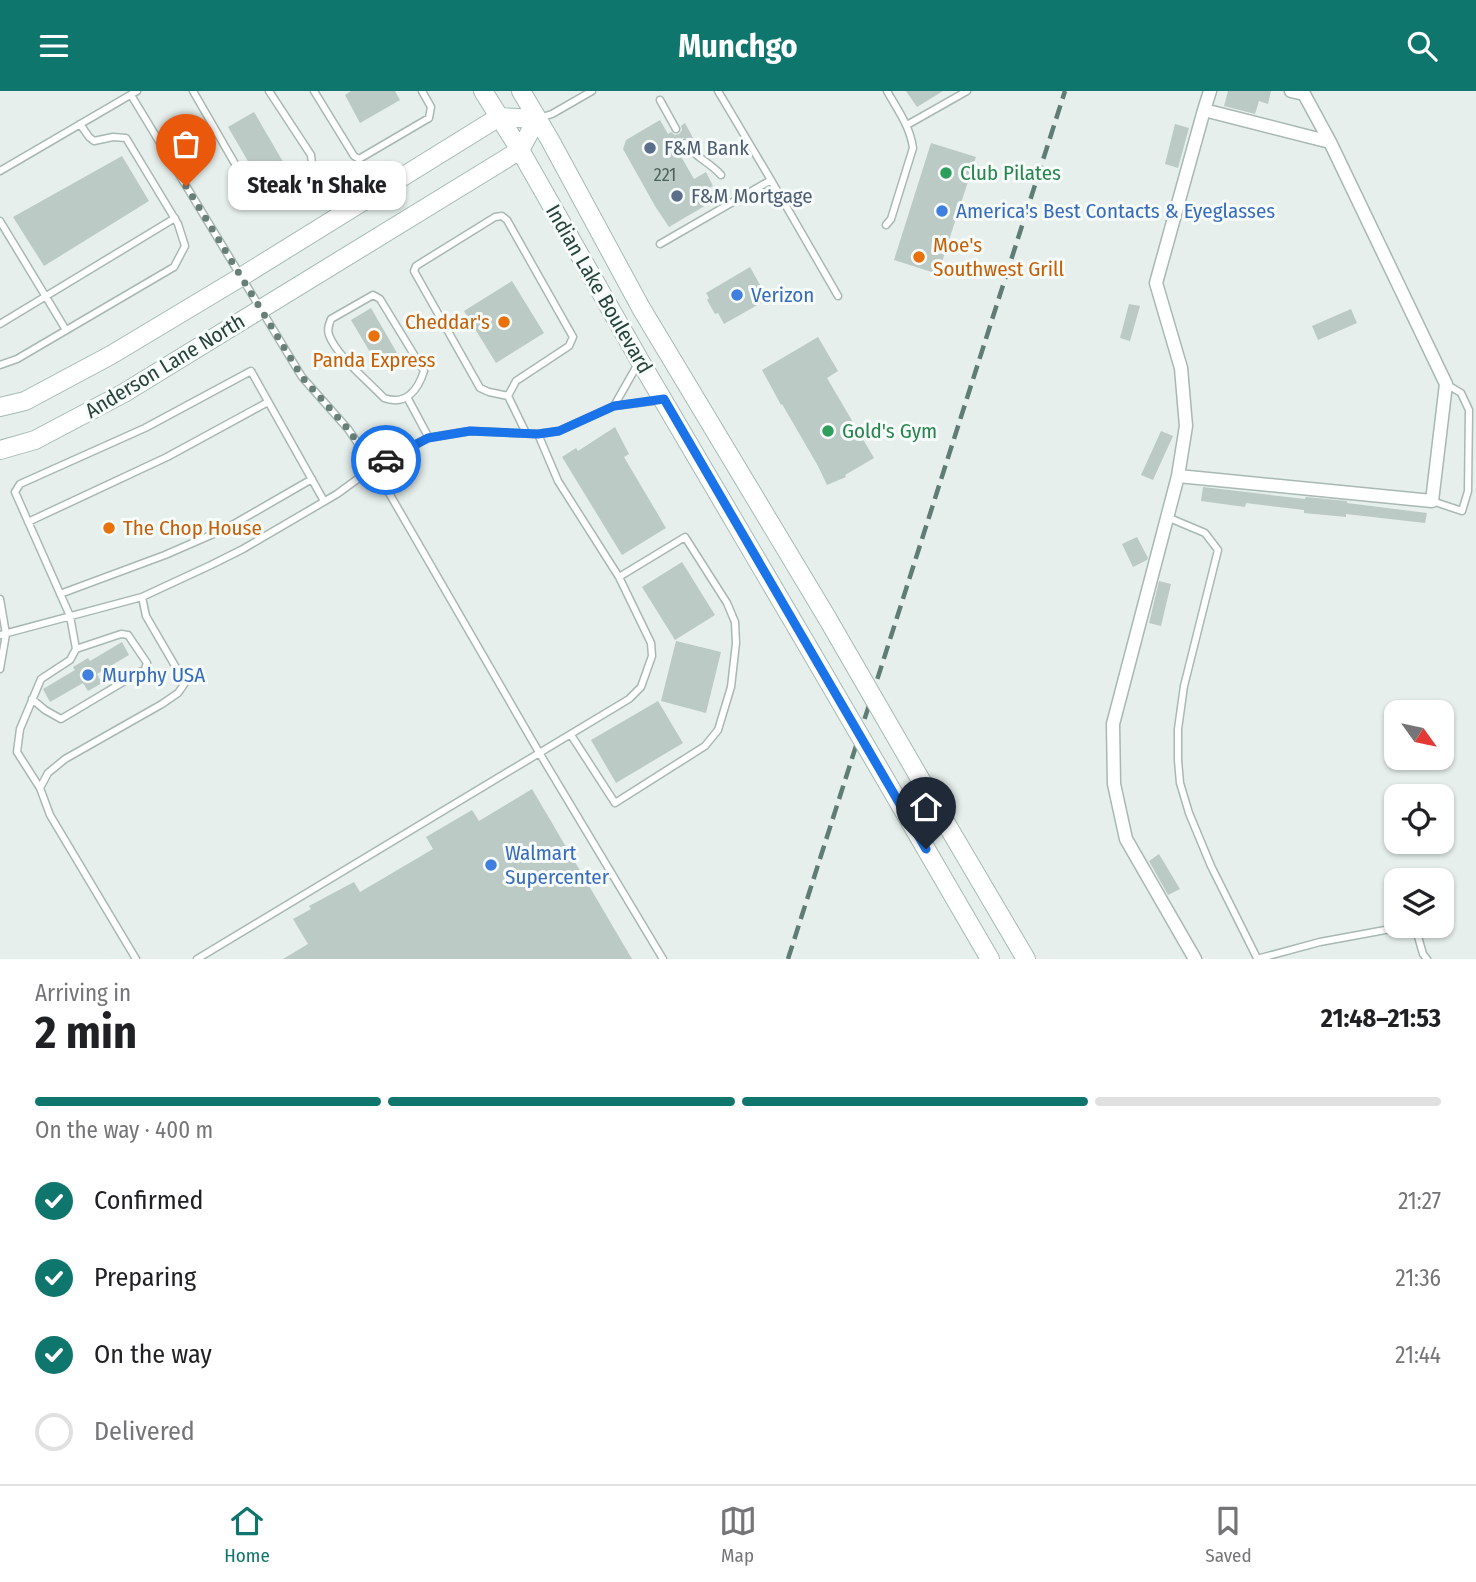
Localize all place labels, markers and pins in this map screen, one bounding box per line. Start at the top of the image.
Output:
pin [156,114,216,186]
place label: F&M Bank [664,135,749,161]
marker: F&M Bank [642,140,658,156]
place label: Club Pilates [960,160,1061,186]
callout: Steak 'n Shake [228,161,406,210]
marker: Club Pilates [938,165,954,181]
place label: F&M Mortgage [691,183,813,209]
marker: F&M Mortgage [669,188,685,204]
place label: America's Best Contacts & Eyeglasses [956,198,1275,224]
marker: America's Best Contacts & Eyeglasses [934,203,950,219]
place label: Moe's Southwest Grill [933,232,1064,282]
marker: Moe's Southwest Grill [911,249,927,265]
place label: Verizon [751,282,814,308]
marker: Verizon [729,287,745,303]
place label: Cheddar's [405,309,490,335]
marker: Cheddar's [496,314,512,330]
marker: Panda Express [366,328,382,344]
place label: Panda Express [313,347,435,373]
place label: Gold's Gym [842,418,937,444]
marker: Gold's Gym [820,423,836,439]
place label: The Chop House [123,515,262,541]
marker: The Chop House [101,520,117,536]
place label: Murphy USA [102,662,205,688]
marker: Murphy USA [80,667,96,683]
pin [896,777,956,849]
place label: Walmart Supercenter [505,840,610,890]
marker: Walmart Supercenter [483,857,499,873]

